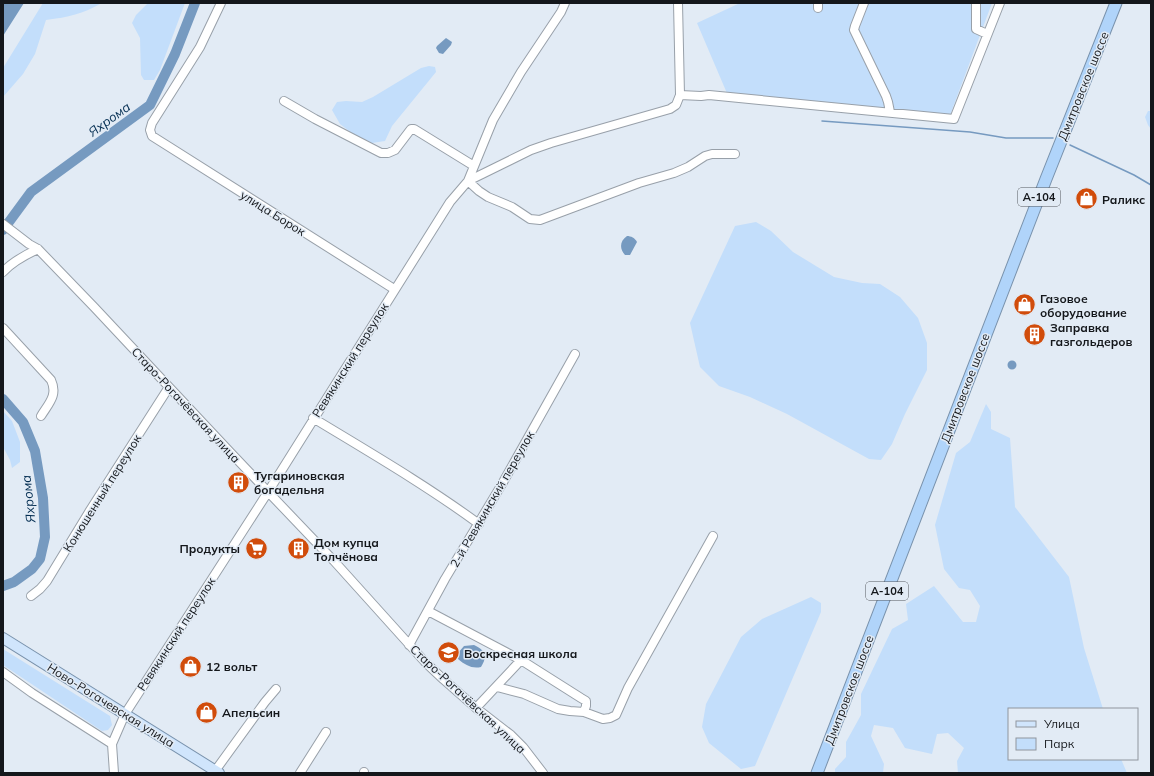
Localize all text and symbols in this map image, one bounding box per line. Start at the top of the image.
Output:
street label: Дмитровское шоссе [1054,29,1112,143]
water label: Яхрома [84,98,133,140]
shop icon: Раликс [1073,186,1099,212]
street label: улица Борок [238,187,309,239]
road number: А-104 [1018,188,1060,206]
place label: Раликс [1102,192,1145,207]
place label: Газовое оборудование [1040,291,1127,320]
shop icon: Газовое оборудование [1012,292,1038,318]
street label: Ревякинский переулок [309,299,392,420]
place label: Заправка газгольдеров [1050,320,1133,349]
building icon: Заправка газгольдеров [1021,321,1047,347]
street label: Дмитровское шоссе [937,331,993,445]
street label: Старо-Рогачёвская улица [129,344,243,466]
street label: 2-й Ревякинский переулок [447,428,538,570]
street label: Конюшенный переулок [60,431,145,555]
place label: Тугариновская богадельня [254,468,345,497]
building icon: Тугариновская богадельня [226,469,252,495]
water label: Яхрома [18,474,39,525]
supermarket icon: Продукты [243,535,269,561]
place label: Дом купца Толчёнова [314,535,379,564]
building icon: Дом купца Толчёнова [286,536,312,562]
place label: Продукты [179,541,240,556]
street label: Ревякинский переулок [134,574,219,694]
road number: А-104 [866,582,908,600]
street label: Дмитровское шоссе [821,633,877,747]
school or university icon: Воскресная школа [435,640,461,666]
street label: Старо-Рогачёвская улица [407,642,529,756]
place label: Воскресная школа [464,646,577,661]
shop icon: 12 вольт [178,653,204,679]
place label: 12 вольт [206,659,258,674]
street label: Ново-Рогачевская улица [45,660,177,750]
shop icon: Апельсин [194,699,220,725]
place label: Апельсин [222,705,280,720]
legend [1008,708,1138,760]
text: Улица [1043,716,1080,731]
text: Парк [1044,736,1075,751]

